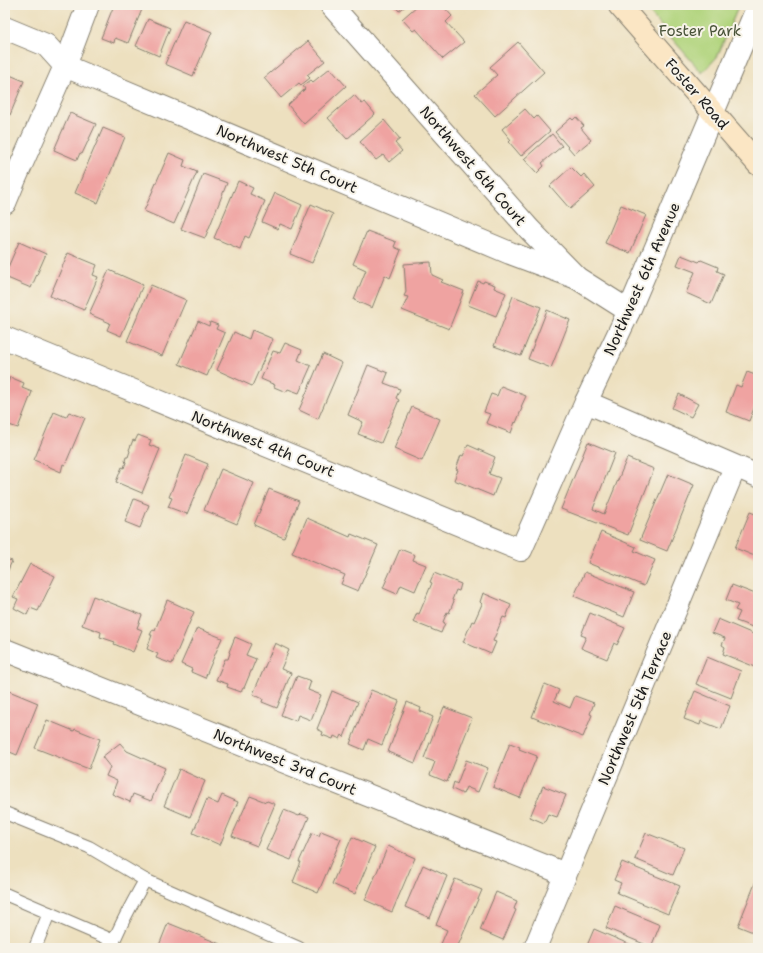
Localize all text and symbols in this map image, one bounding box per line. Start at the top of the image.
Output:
park label: Foster Park [659,21,741,41]
street label: Foster Road [661,54,734,134]
street label: Northwest 6th Court [415,102,531,230]
street label: Northwest 5th Court [213,120,361,198]
street label: Northwest 6th Avenue [599,199,685,359]
street label: Northwest 4th Court [188,406,338,482]
street label: Northwest 5th Terrace [593,628,677,788]
street label: Northwest 3rd Court [210,724,360,800]

